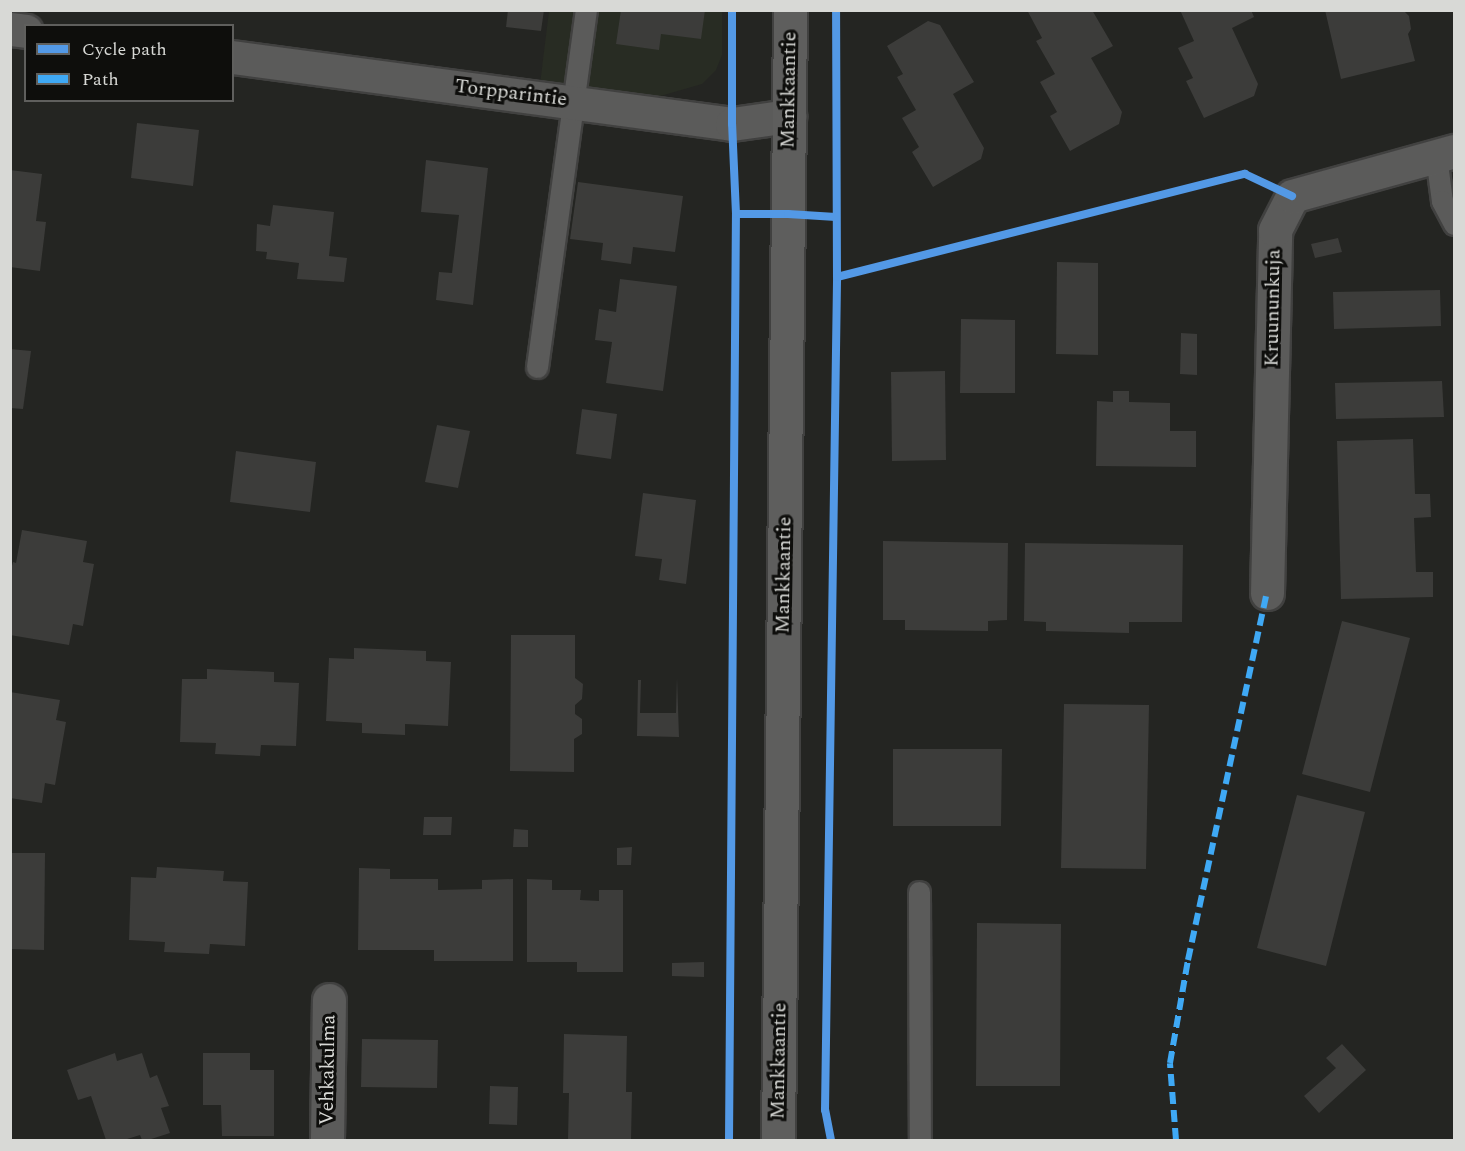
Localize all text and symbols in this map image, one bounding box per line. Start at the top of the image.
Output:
legend [24,24,234,102]
street label: Mankkaantie [776,31,802,149]
text: Cycle path [82,36,167,63]
text: Path [82,66,119,93]
street label: Torpparintie [454,74,568,112]
street label: Kruununkuja [1260,249,1286,367]
street label: Mankkaantie [771,516,797,634]
street label: Mankkaantie [766,1002,792,1120]
street label: Vehkakulma [315,1014,341,1126]

